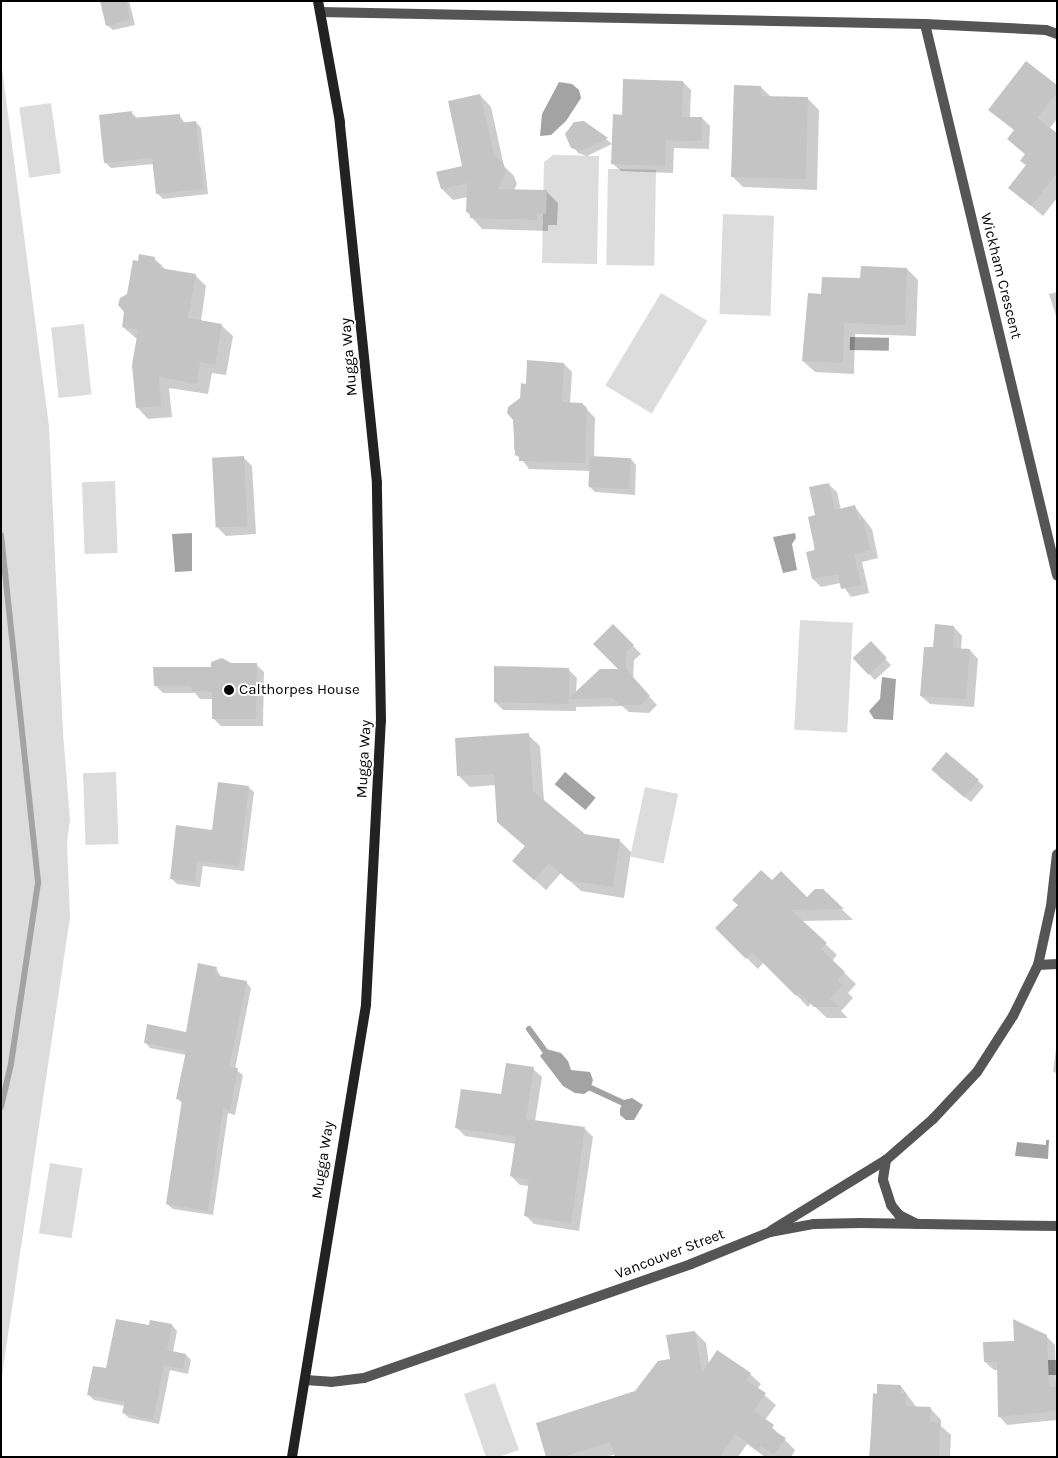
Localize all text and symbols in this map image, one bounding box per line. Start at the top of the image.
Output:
street label: Wickham Crescent [977,211,1025,341]
street label: Mugga Way [337,317,361,397]
place label: Calthorpes House [239,681,360,699]
marker: Calthorpes House [223,684,235,696]
street label: Mugga Way [353,719,375,799]
street label: Mugga Way [308,1120,338,1200]
street label: Vancouver Street [613,1225,727,1283]

